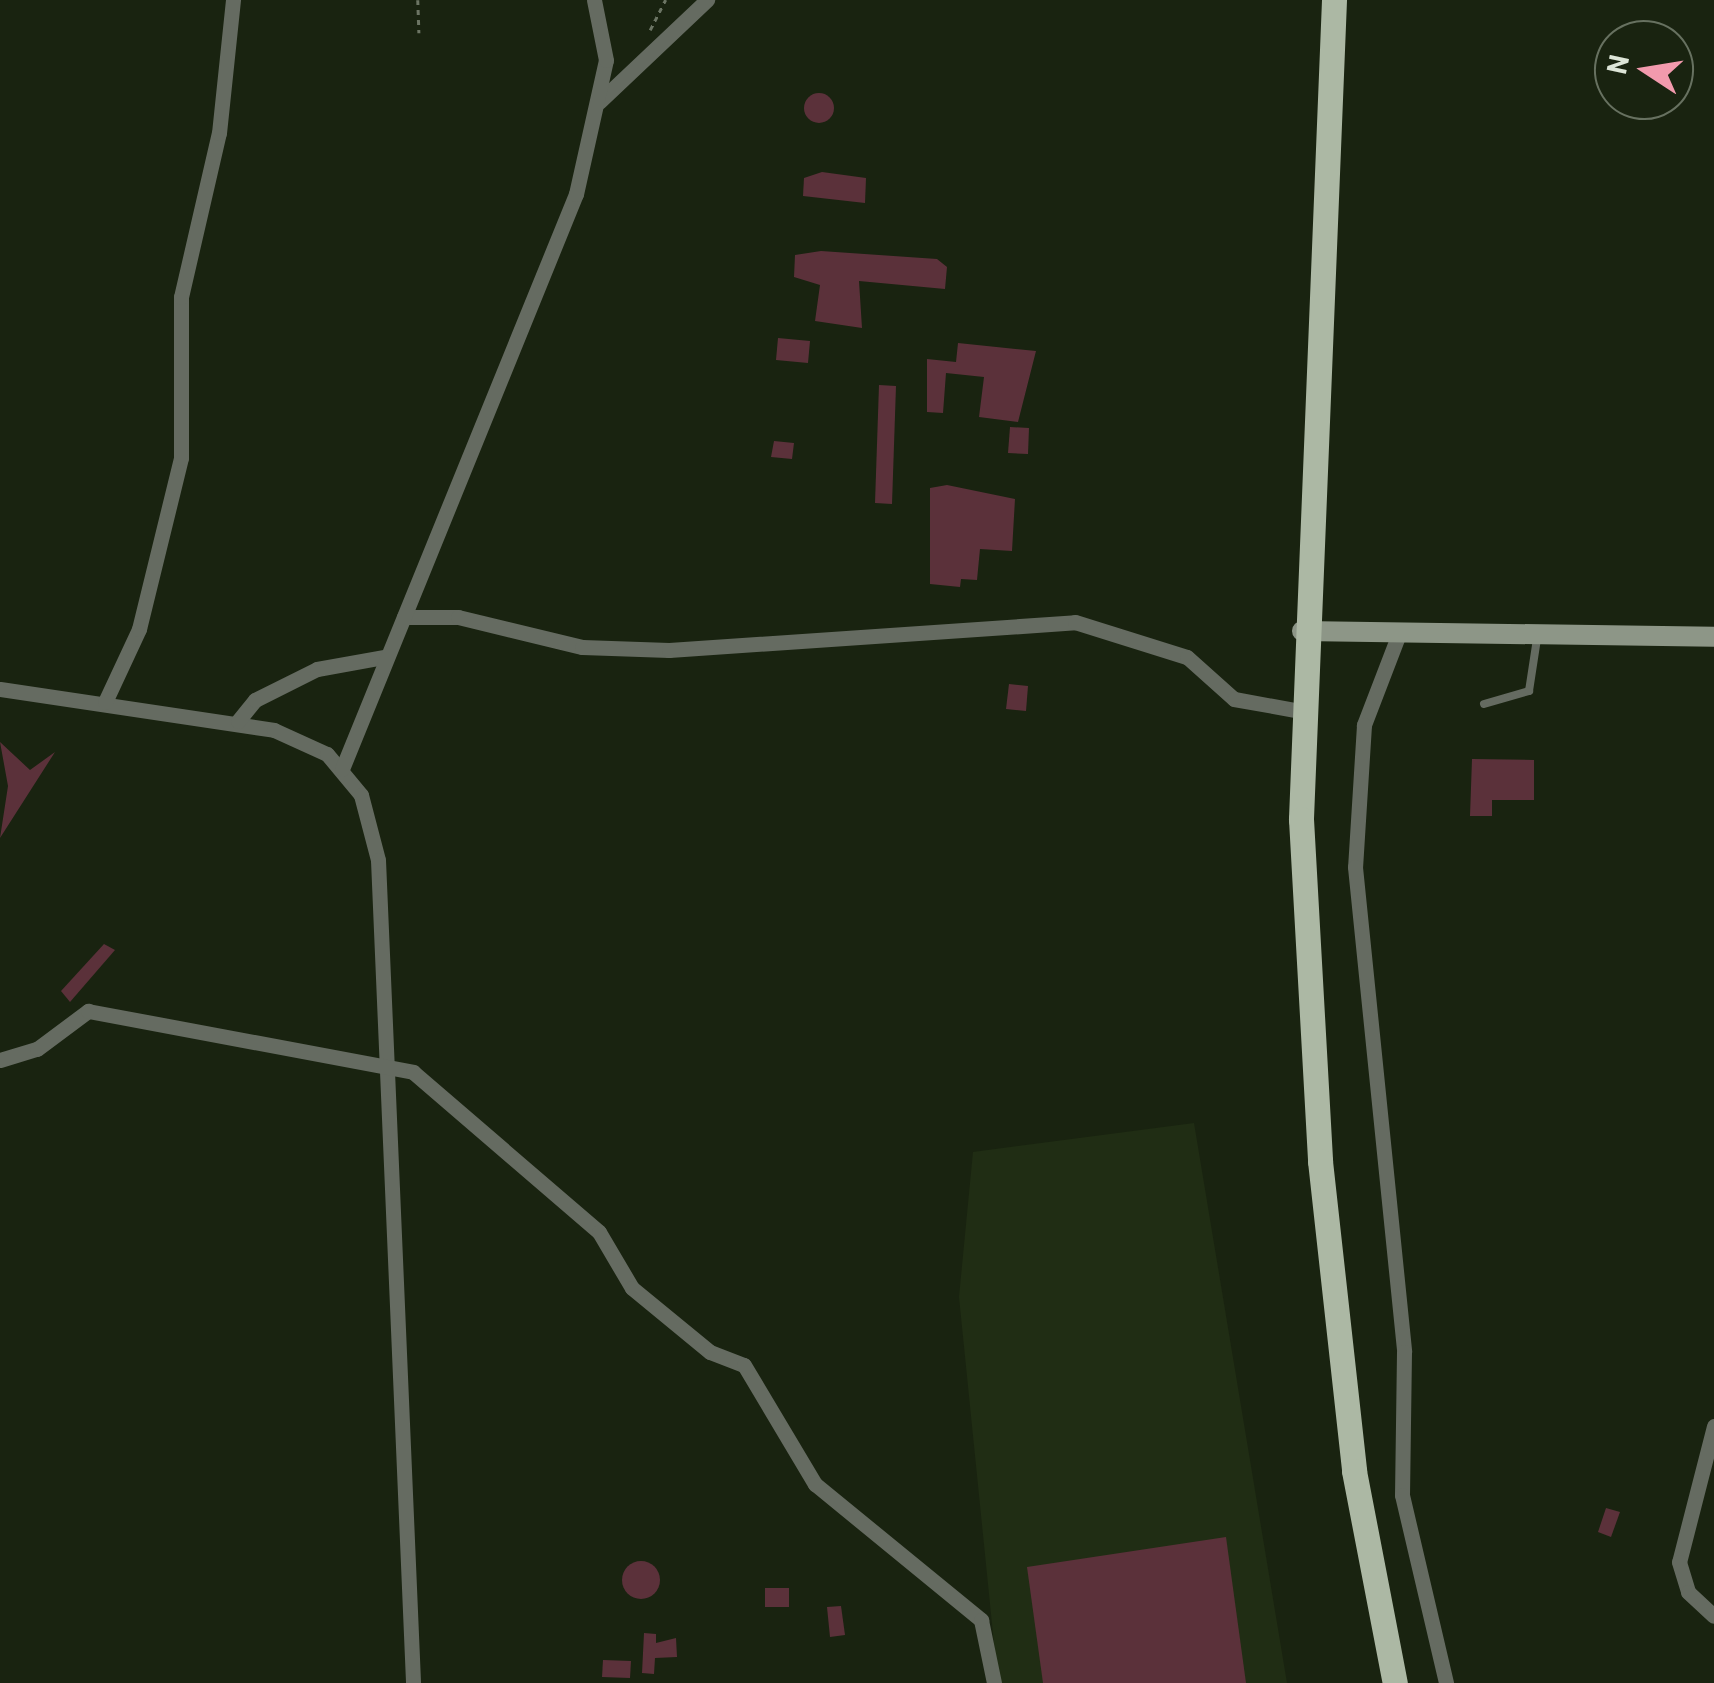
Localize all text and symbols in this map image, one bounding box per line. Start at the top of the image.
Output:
north arrow [1594,20,1694,120]
text: N [1598,52,1635,77]

